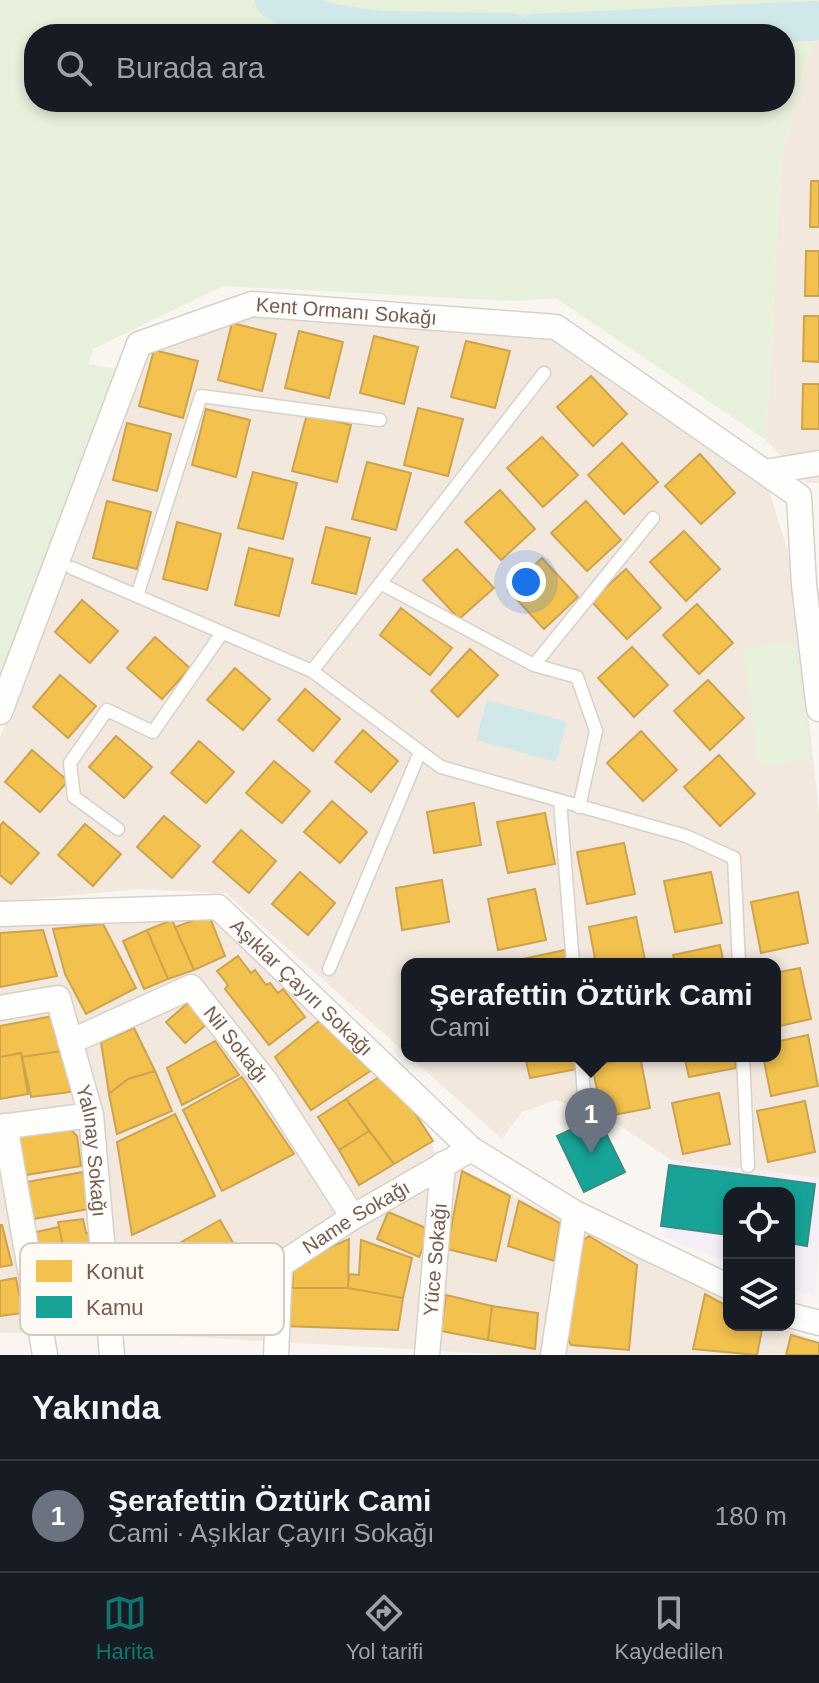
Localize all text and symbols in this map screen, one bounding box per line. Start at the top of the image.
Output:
search box [24,24,795,112]
icon: search [52,46,96,90]
text: Burada ara [116,51,264,84]
street label: Kent Ormanı Sokağı [255,293,438,329]
your location [506,562,546,602]
street label: Aşıklar Çayırı Sokağı [226,914,377,1060]
popup [401,958,781,1062]
text: Şerafettin Öztürk Cami [429,978,753,1011]
street label: Nil Sokağı [199,1002,273,1087]
text: Cami [429,1012,490,1042]
street label: Yalınay Sokağı [72,1082,111,1218]
pin: 1 [565,1088,617,1154]
street label: Name Sokağı [298,1176,413,1258]
map controls [723,1187,795,1331]
button: locate [723,1187,795,1259]
street label: Yüce Sokağı [419,1202,451,1317]
legend [20,1243,284,1335]
text: Konut [86,1259,144,1284]
button: layers [723,1259,795,1331]
text: Kamu [86,1295,143,1320]
text: Yakında [32,1388,161,1426]
text: Şerafettin Öztürk Cami [108,1484,431,1517]
text: 1 [51,1501,65,1531]
text: 180 m [715,1501,787,1531]
text: Cami · Aşıklar Çayırı Sokağı [108,1518,435,1548]
tab: Harita [96,1591,154,1665]
tab: Yol tarifi [346,1591,423,1665]
tab: Kaydedilen [614,1591,723,1665]

